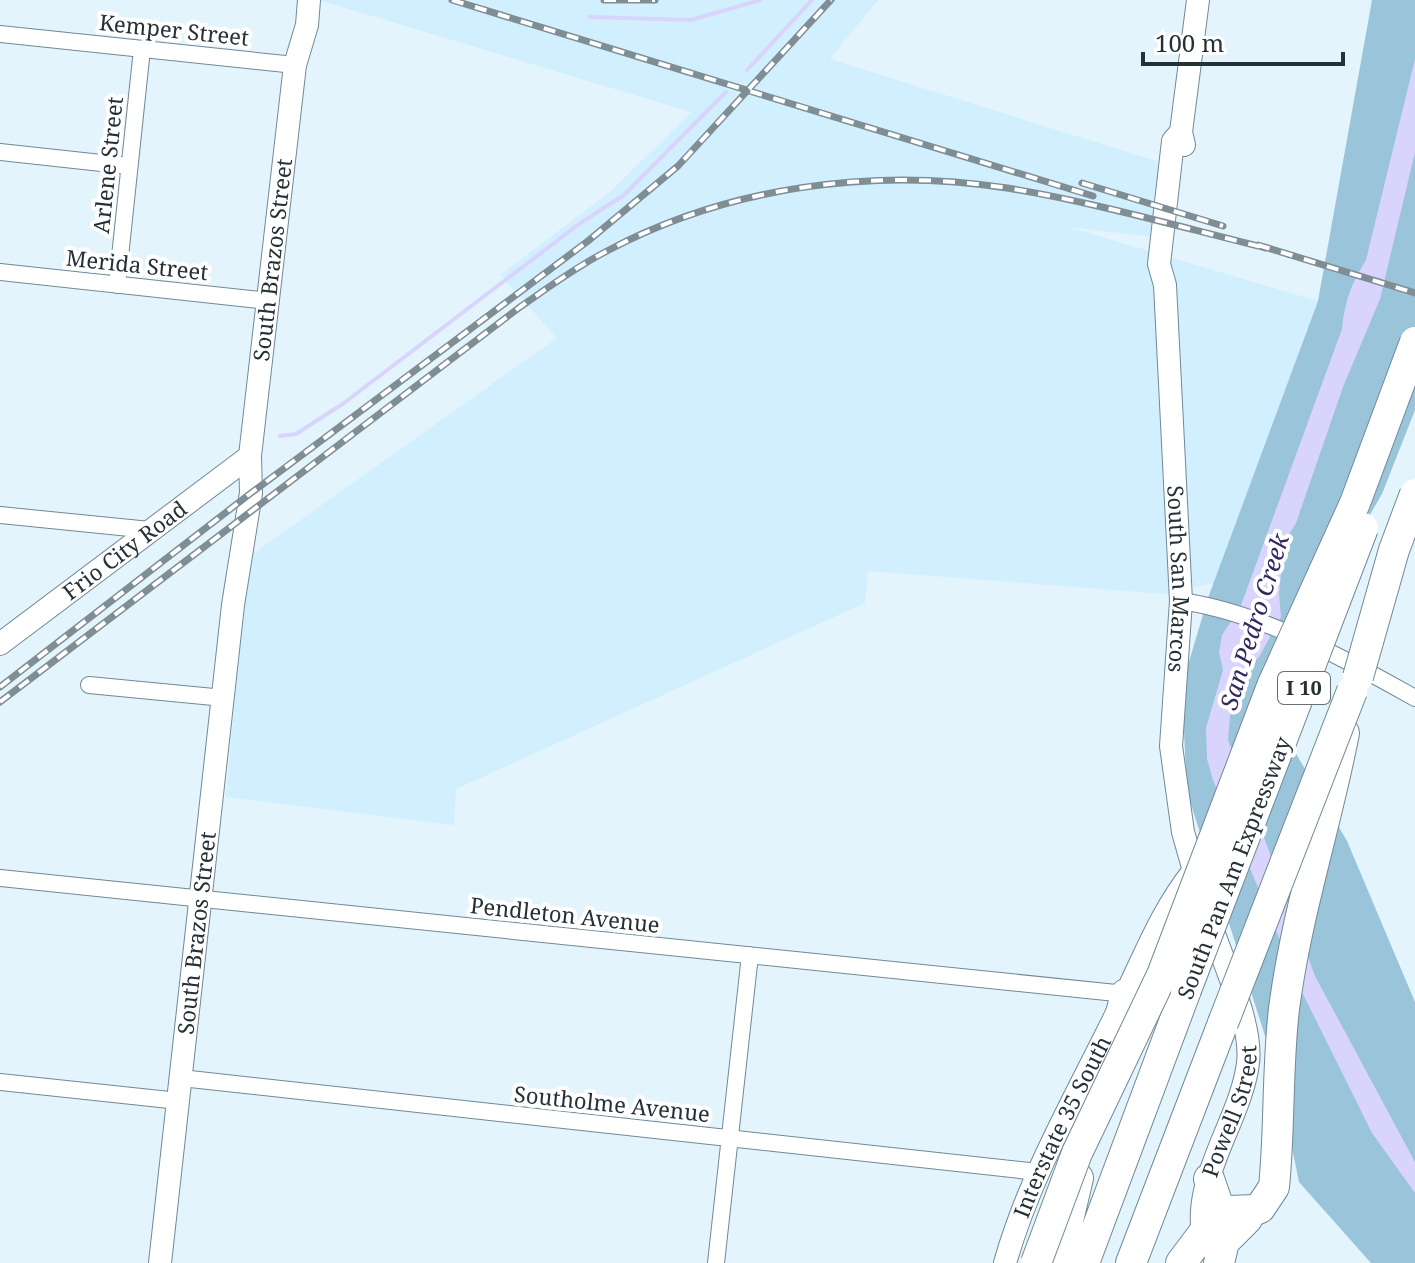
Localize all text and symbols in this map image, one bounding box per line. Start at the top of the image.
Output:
street label: Kemper Street [98,6,251,52]
scale bar [1143,16,1343,66]
text: 100 m [1155,26,1224,59]
street label: Arlene Street [85,95,129,235]
street label: South Brazos Street [245,156,298,363]
street label: Merida Street [65,242,210,286]
street label: South San Marcos [1161,485,1197,673]
street label: Frio City Road [56,493,193,606]
water label: San Pedro Creek [1211,528,1296,713]
road number: I 10 [1278,672,1330,704]
street label: South Pan Am Expressway [1169,732,1297,1003]
street label: South Brazos Street [169,830,222,1036]
street label: Pendleton Avenue [469,889,661,939]
street label: Interstate 35 South [1005,1030,1117,1222]
street label: Powell Street [1194,1044,1263,1181]
street label: Southolme Avenue [513,1078,712,1128]

